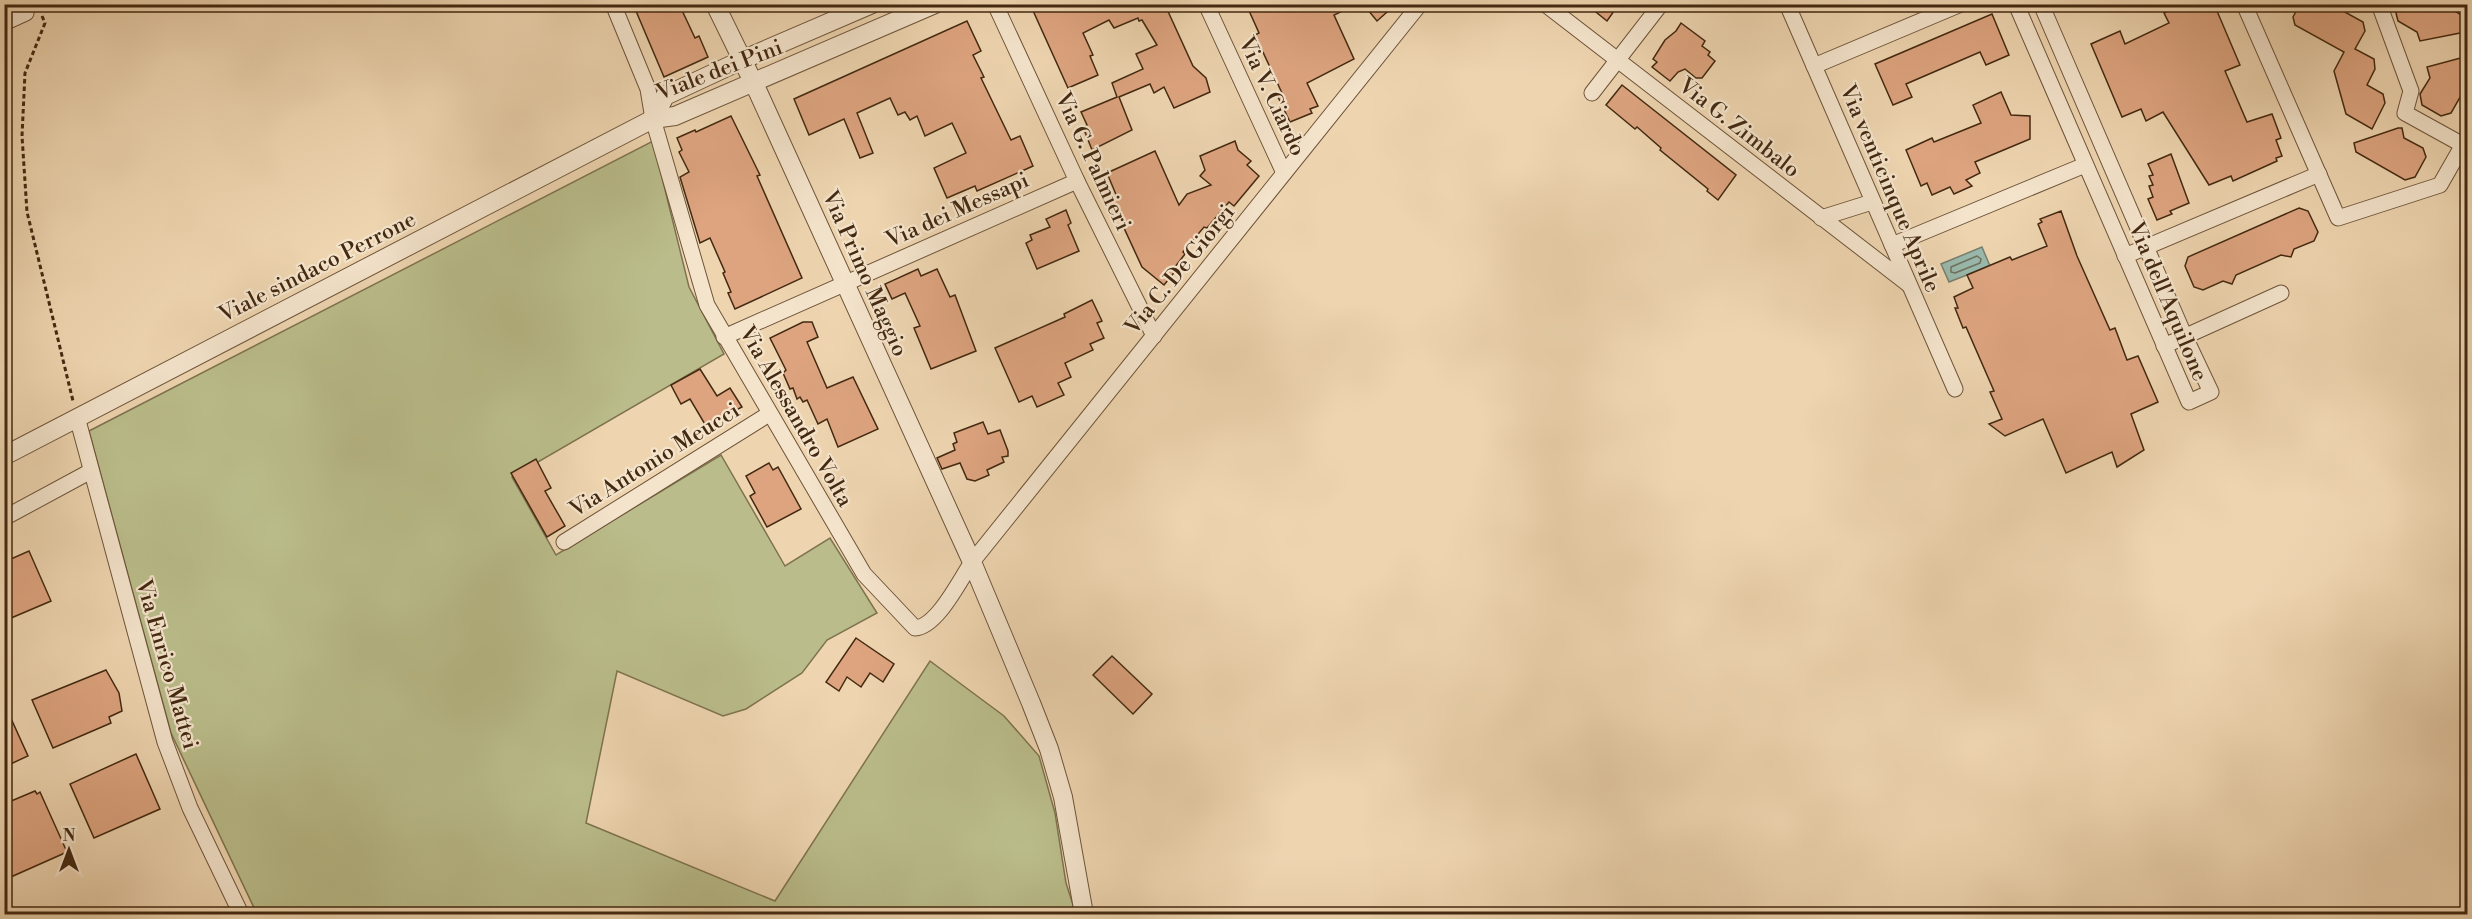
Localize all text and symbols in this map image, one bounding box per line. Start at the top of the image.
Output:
street label: Via V. Ciardo [1232,32,1311,161]
street label: Viale dei Pini [652,34,787,107]
street label: Via G. Zimbalo [1672,72,1805,184]
street label: Via venticinque Aprile [1833,80,1946,297]
street label: Via G. Palmieri [1048,87,1136,235]
street label: Via dei Messapi [881,167,1033,254]
street label: Via Primo Maggio [816,186,913,361]
street label: Via C. De Giorgi [1119,200,1241,341]
street label: Viale sindaco Perrone [214,206,421,329]
street label: Via dell'Aquilone [2122,217,2213,385]
street label: Via Alessandro Volta [732,321,859,513]
street label: Via Antonio Meucci [564,397,745,524]
street label: Via Enrico Mattei [129,575,204,752]
north arrow [39,820,99,880]
text: N [63,826,76,846]

